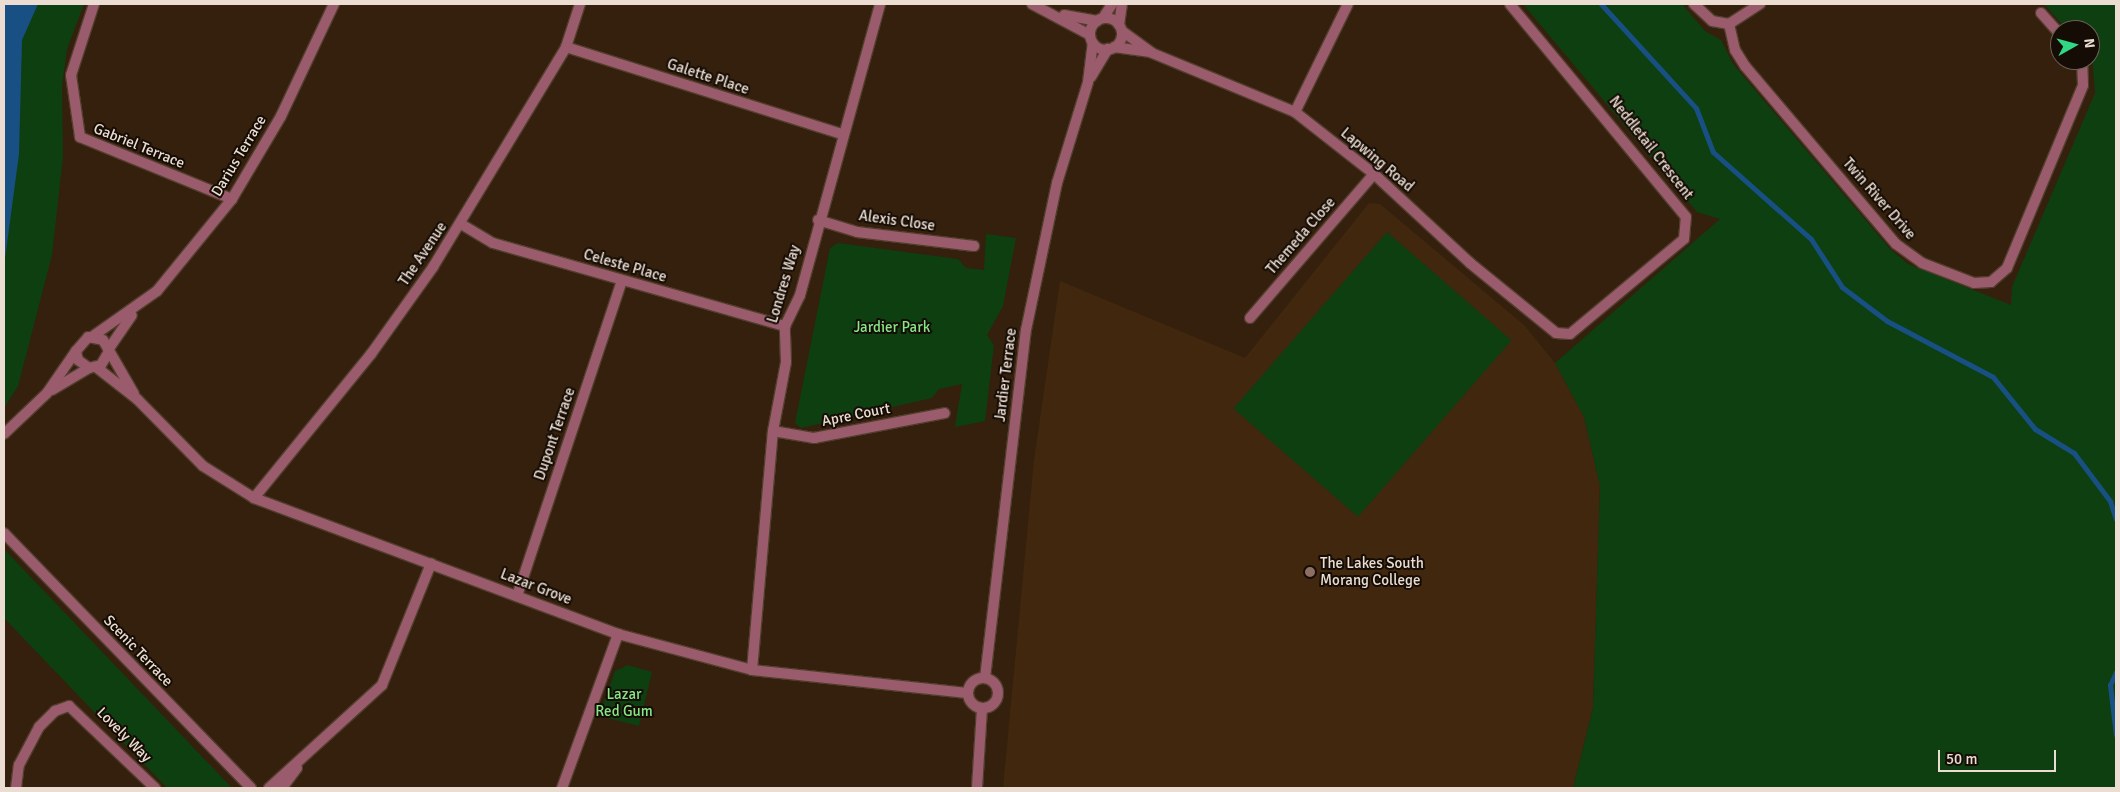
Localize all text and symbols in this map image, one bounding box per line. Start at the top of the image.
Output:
north arrow [2050,20,2100,70]
text: N [2080,37,2098,49]
street label: Galette Place [665,55,751,99]
street label: Neddletail Crescent [1605,93,1697,203]
street label: Darius Terrace [208,112,270,200]
street label: Gabriel Terrace [91,120,187,172]
street label: Lapwing Road [1337,124,1417,196]
street label: Twin River Drive [1839,154,1919,244]
street label: Themeda Close [1263,194,1339,278]
street label: Alexis Close [858,207,936,235]
street label: The Avenue [395,219,451,289]
street label: Londres Way [764,243,804,325]
street label: Celeste Place [581,246,669,286]
park label: Jardier Park [854,319,930,337]
street label: Jardier Terrace [991,327,1021,423]
street label: Dupont Terrace [531,385,579,483]
street label: Apre Court [820,400,892,430]
place label: The Lakes South Morang College [1320,554,1424,589]
street label: Lazar Grove [498,565,574,609]
marker: The Lakes South Morang College [1304,566,1316,578]
street label: Scenic Terrace [100,612,176,690]
park label: Lazar Red Gum [595,685,653,720]
street label: Lovely Way [93,704,155,766]
scale bar [1940,740,2058,772]
text: 50 m [1946,750,1977,768]

